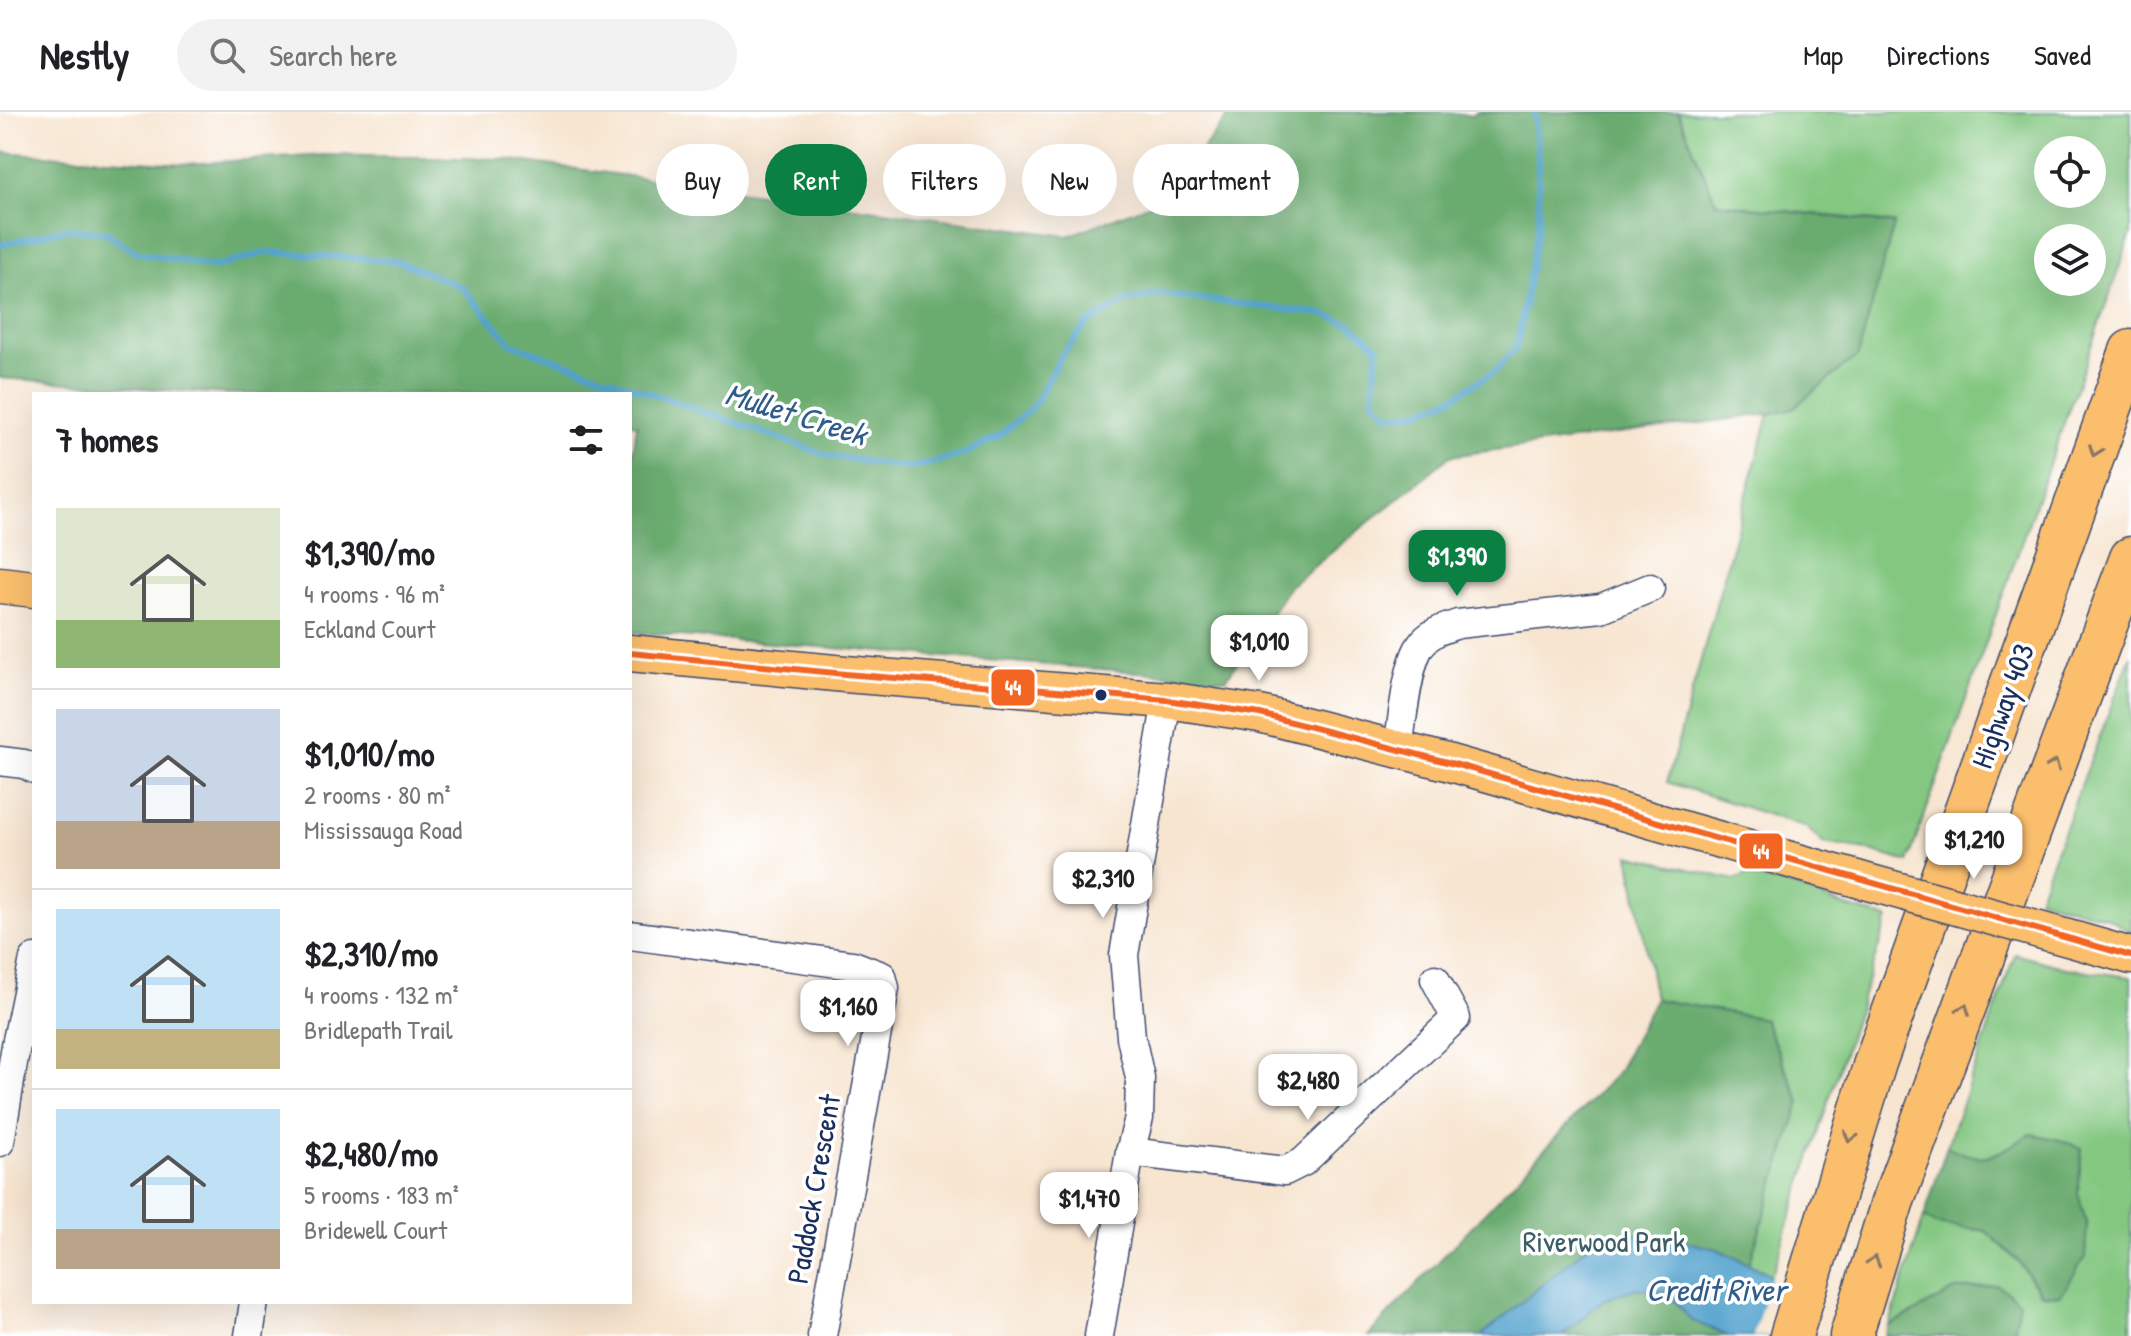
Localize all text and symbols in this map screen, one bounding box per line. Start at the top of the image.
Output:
search box [177,19,737,91]
text: Nestly [40,29,129,81]
icon: search [205,33,249,77]
text: Search here [269,35,397,75]
text: Map [1803,36,1843,74]
text: Directions [1887,36,1990,74]
text: Saved [2034,36,2091,74]
map controls [2034,136,2106,296]
button: locate [2034,136,2106,208]
chip: Buy [656,144,749,216]
chip: Rent [765,144,867,216]
chip: Filters [883,144,1006,216]
chip: New [1022,144,1117,216]
chip: Apartment [1133,144,1299,216]
button: layers [2034,224,2106,296]
water label: Mullet Creek [720,372,875,456]
text: 7 homes [56,417,158,463]
icon: filters [564,418,608,462]
one-way arrow [2088,443,2105,457]
text: $1,390/mo [304,530,435,576]
pin: $1,390 [1392,530,1522,598]
text: $1,390 [1427,538,1487,573]
icon: home [120,540,216,636]
text: 4 rooms · 96 m² [304,576,445,611]
text: Eckland Court [304,611,435,646]
pin: $1,010 [1194,615,1324,683]
text: $1,010 [1229,623,1289,658]
street label: Highway 403 [1961,638,2043,774]
line badge: 44 [990,668,1036,707]
text: 44 [1005,672,1021,702]
unlabelled marker [1093,687,1109,703]
text: $1,010/mo [304,731,434,777]
icon: home [120,741,216,837]
one-way arrow [2044,759,2061,773]
text: 2 rooms · 80 m² [304,777,451,812]
text: Mississauga Road [304,812,462,847]
pin: $1,210 [1909,813,2039,881]
text: $1,210 [1943,821,2005,856]
line badge: 44 [1738,832,1784,870]
text: 44 [1753,836,1769,866]
pin: $2,310 [1038,852,1168,920]
text: $2,310 [1071,860,1135,895]
text: $2,310/mo [304,931,438,977]
icon: home [120,941,216,1037]
text: 4 rooms · 132 m² [304,977,458,1012]
pin: $1,160 [783,980,913,1048]
text: $1,160 [818,988,878,1023]
one-way arrow [1954,1003,1971,1017]
text: Bridlepath Trail [304,1012,453,1047]
pin: $2,480 [1243,1054,1373,1122]
text: $2,480 [1276,1062,1340,1097]
street label: Paddock Crescent [777,1090,849,1287]
one-way arrow [1844,1130,1860,1144]
text: $2,480/mo [304,1131,438,1177]
icon: home [120,1141,216,1237]
pin: $1,470 [1024,1172,1154,1240]
text: 5 rooms · 183 m² [304,1177,459,1212]
text: $1,470 [1058,1180,1120,1215]
text: Bridewell Court [304,1212,447,1247]
park label: Riverwood Park [1523,1221,1685,1261]
one-way arrow [1865,1255,1881,1269]
water label: Credit River [1646,1268,1790,1311]

